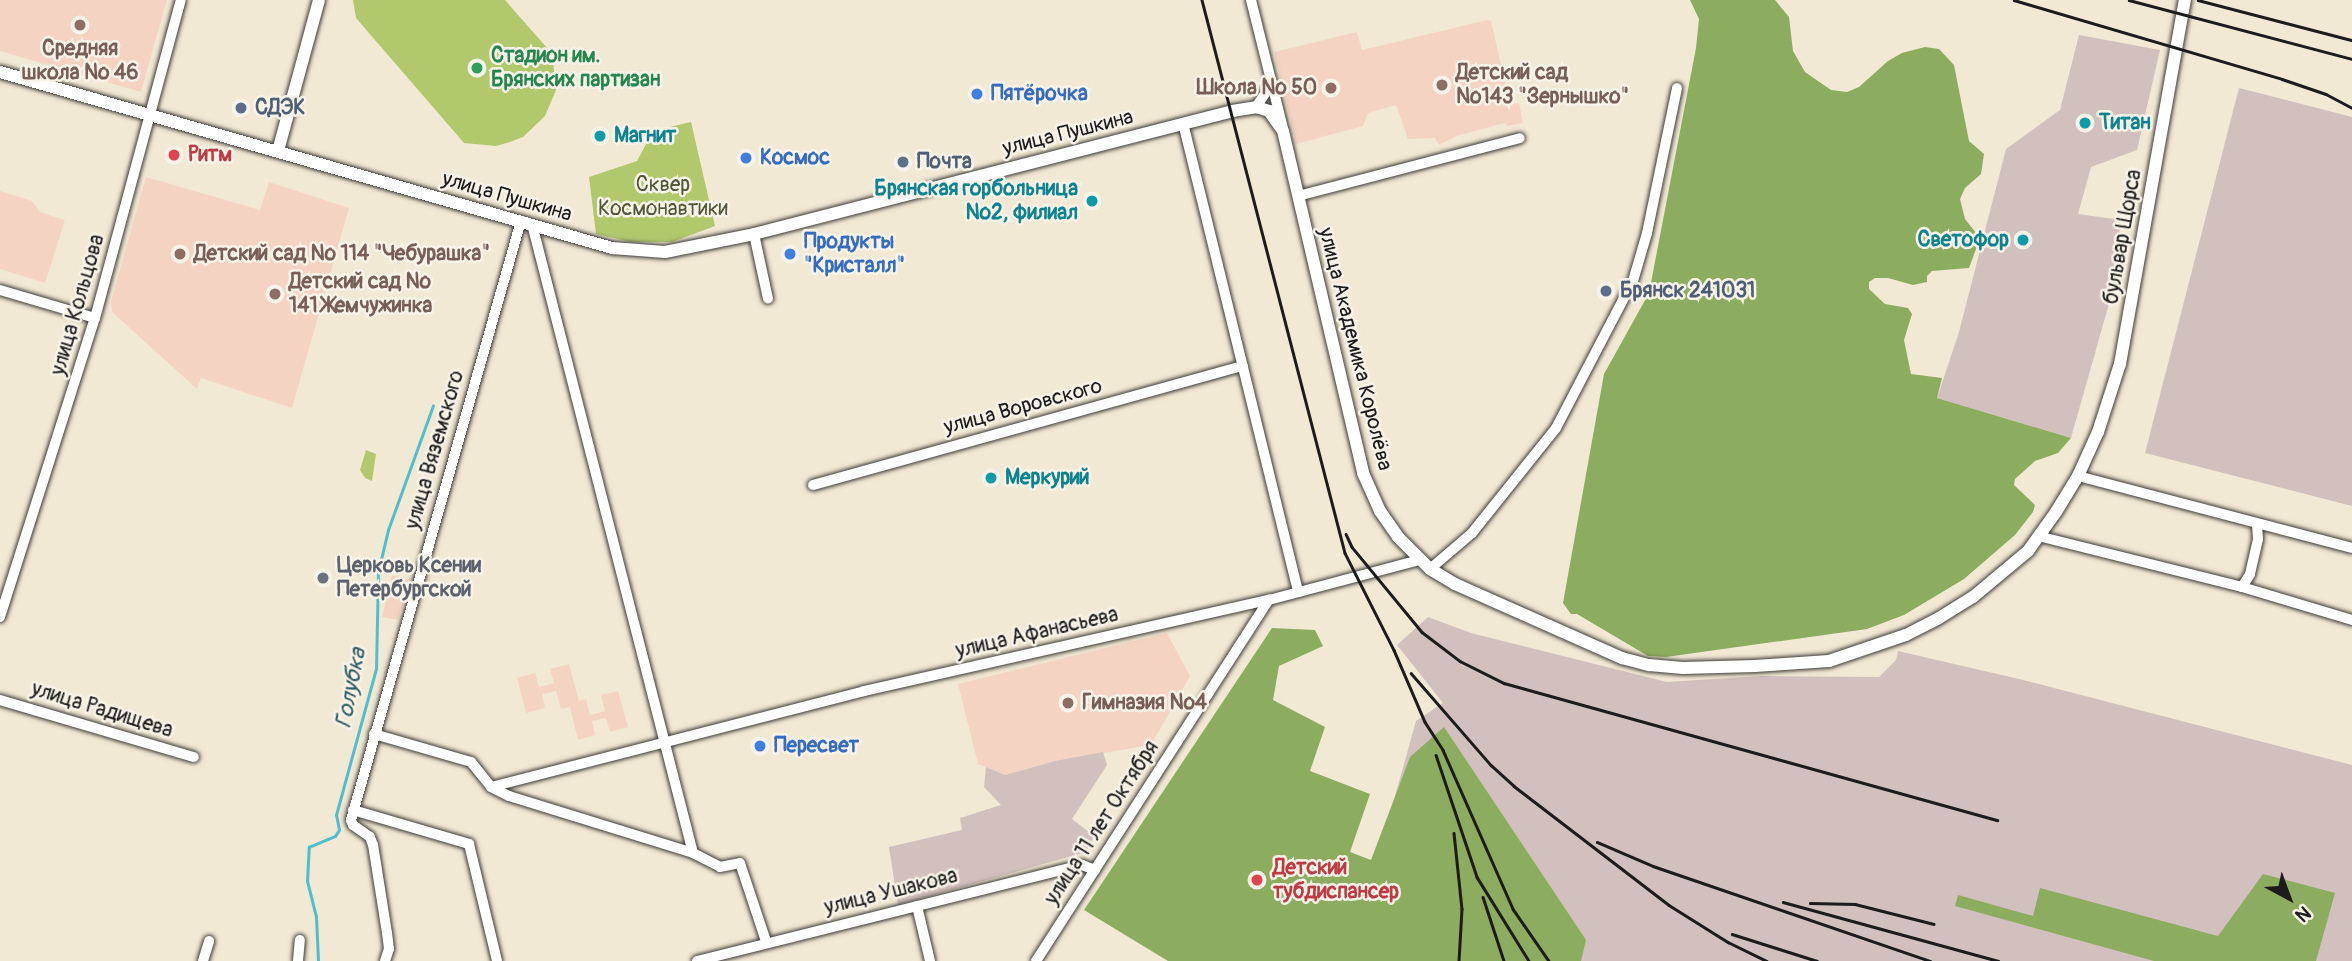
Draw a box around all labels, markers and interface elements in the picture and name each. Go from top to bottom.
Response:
marker: Средняя школа № 46 [72,17,88,33]
place label: Средняя школа № 46 [22,36,138,86]
place label: Стадион им. Брянских партизан [491,43,660,93]
marker: Стадион им. Брянских партизан [469,60,485,76]
place label: Детский сад №143 "Зернышко" [1456,60,1629,110]
place label: Школа № 50 [1197,75,1317,101]
marker: Детский сад №143 "Зернышко" [1434,77,1450,93]
marker: Школа № 50 [1323,80,1339,96]
place label: Пятёрочка [991,81,1088,107]
marker: Пятёрочка [969,86,985,102]
place label: СДЭК [255,95,305,121]
marker: СДЭК [233,100,249,116]
street label: улица Пушкина [1000,105,1136,161]
place label: Титан [2099,110,2151,136]
marker: Титан [2077,115,2093,131]
place label: Магнит [614,123,676,149]
marker: Магнит [592,128,608,144]
place label: Ритм [188,142,232,168]
place label: Космос [760,145,830,171]
marker: Ритм [166,147,182,163]
place label: Почта [917,149,972,175]
marker: Космос [738,150,754,166]
marker: Почта [895,154,911,170]
street label: улица Пушкина [439,166,575,228]
street label: бульвар Щорса [2099,168,2147,306]
park label: Сквер Космонавтики [598,172,728,222]
place label: Брянская горбольница №2, филиал [874,176,1078,226]
marker: Брянская горбольница №2, филиал [1084,193,1100,209]
street label: улица Академика Королёва [1313,225,1397,473]
place label: Светофор [1918,227,2009,253]
place label: Продукты "Кристалл" [804,229,905,279]
street label: улица Кольцова [46,232,110,378]
marker: Светофор [2015,232,2031,248]
place label: Детский сад № 114 "Чебурашка" [194,241,490,267]
marker: Детский сад № 114 "Чебурашка" [172,246,188,262]
marker: Продукты "Кристалл" [782,246,798,262]
place label: Детский сад № 141 Жемчужинка [289,269,432,319]
place label: Брянск 241031 [1620,278,1755,304]
marker: Брянск 241031 [1598,283,1614,299]
marker: Детский сад № 141 Жемчужинка [267,286,283,302]
street label: улица Вяземского [400,368,470,532]
street label: улица Воровского [941,374,1105,440]
place label: Меркурий [1005,465,1090,491]
marker: Меркурий [983,470,999,486]
place label: Церковь Ксении Петербургской [337,553,481,603]
marker: Церковь Ксении Петербургской [315,570,331,586]
street label: улица Афанасьева [953,602,1121,664]
water label: Голубка [330,646,372,730]
street label: улица Радищева [28,677,176,743]
place label: Гимназия №4 [1082,690,1207,716]
marker: Гимназия №4 [1060,695,1076,711]
place label: Пересвет [774,733,859,759]
street label: улица 11 лет Октября [1040,736,1164,910]
marker: Пересвет [752,738,768,754]
place label: Детский тубдиспансер [1273,855,1399,905]
street label: улица Ушакова [822,863,960,921]
north arrow [2254,863,2324,933]
marker: Детский тубдиспансер [1247,870,1267,890]
text: N [2290,901,2316,927]

